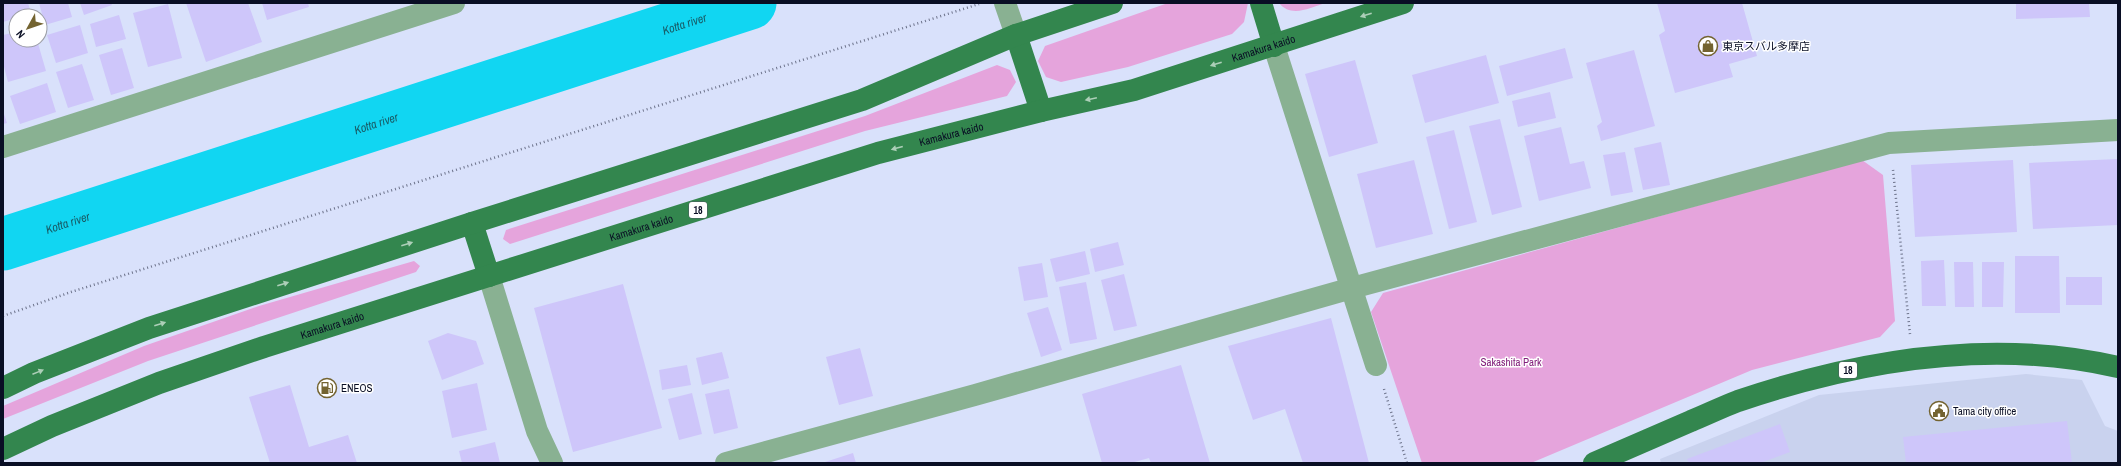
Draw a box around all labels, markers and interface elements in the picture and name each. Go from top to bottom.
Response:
north arrow [8,8,48,48]
water label: Kotta river [660,9,709,39]
one-way arrow [1360,12,1372,18]
text: N [13,27,28,41]
street label: Kamakura kaido [1230,31,1297,65]
shop icon: 東京スバル多摩店 [1697,35,1719,57]
place label: 東京スバル多摩店 [1722,39,1810,53]
one-way arrow [1210,61,1222,67]
one-way arrow [1085,97,1097,103]
water label: Kotta river [352,109,401,138]
street label: Kamakura kaido [918,119,985,149]
one-way arrow [891,145,903,151]
road number: 18 [689,202,707,218]
water label: Kotta river [44,208,93,238]
street label: Kamakura kaido [608,211,675,244]
one-way arrow [401,241,413,247]
one-way arrow [277,280,289,286]
street label: Kamakura kaido [299,309,366,342]
one-way arrow [154,321,166,327]
park label: Sakashita Park [1480,355,1542,369]
road number: 18 [1839,362,1857,378]
one-way arrow [33,368,45,374]
fuel station icon: ENEOS [316,377,338,399]
place label: ENEOS [341,381,373,395]
public building icon: Tama city office [1928,400,1950,422]
place label: Tama city office [1953,404,2016,418]

